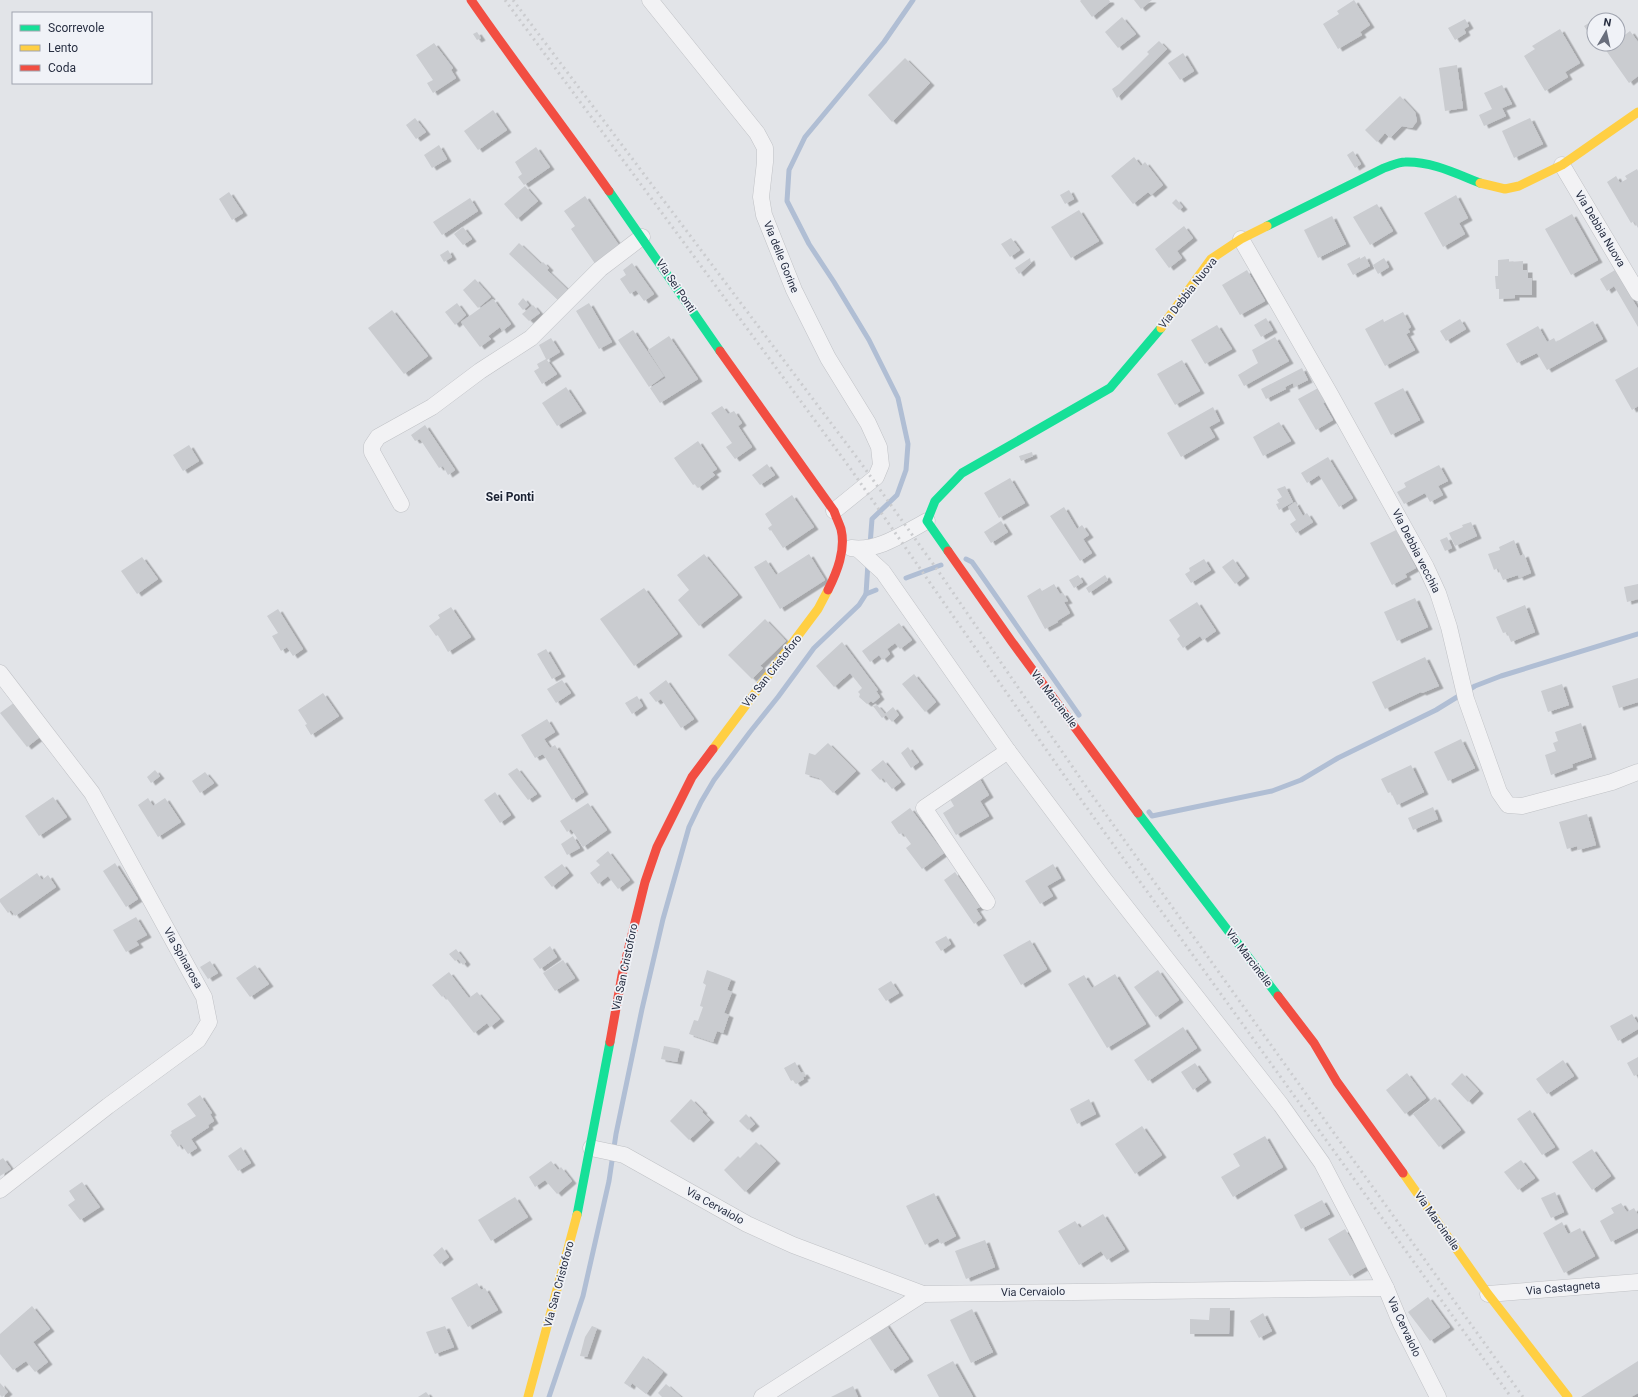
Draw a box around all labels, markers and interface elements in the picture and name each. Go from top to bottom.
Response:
legend [12,12,152,84]
north arrow [1586,12,1626,52]
text: N [1603,16,1613,30]
text: Scorrevole [48,21,104,35]
text: Lento [48,41,78,55]
text: Coda [48,61,76,75]
street label: Via Debbia Nuova [1572,189,1628,269]
street label: Via delle Gorine [761,219,801,295]
street label: Via Debbia Nuova [1156,255,1220,331]
street label: Via Sei Ponti [653,257,699,315]
district label: Sei Ponti [486,490,534,504]
street label: Via Debbia vecchia [1389,507,1443,595]
street label: Via San Cristoforo [740,632,804,710]
street label: Via Marcinelle [1028,667,1080,731]
street label: Via San Cristoforo [609,922,641,1012]
street label: Via Spinarosa [161,925,205,991]
street label: Via Marcinelle [1223,926,1275,990]
street label: Via Cervaiolo [684,1185,746,1227]
street label: Via Marcinelle [1412,1189,1462,1253]
street label: Via San Cristoforo [541,1239,577,1329]
street label: Via Castagneta [1525,1278,1601,1298]
street label: Via Cervaiolo [1001,1285,1065,1299]
street label: Via Cervaiolo [1385,1295,1423,1359]

